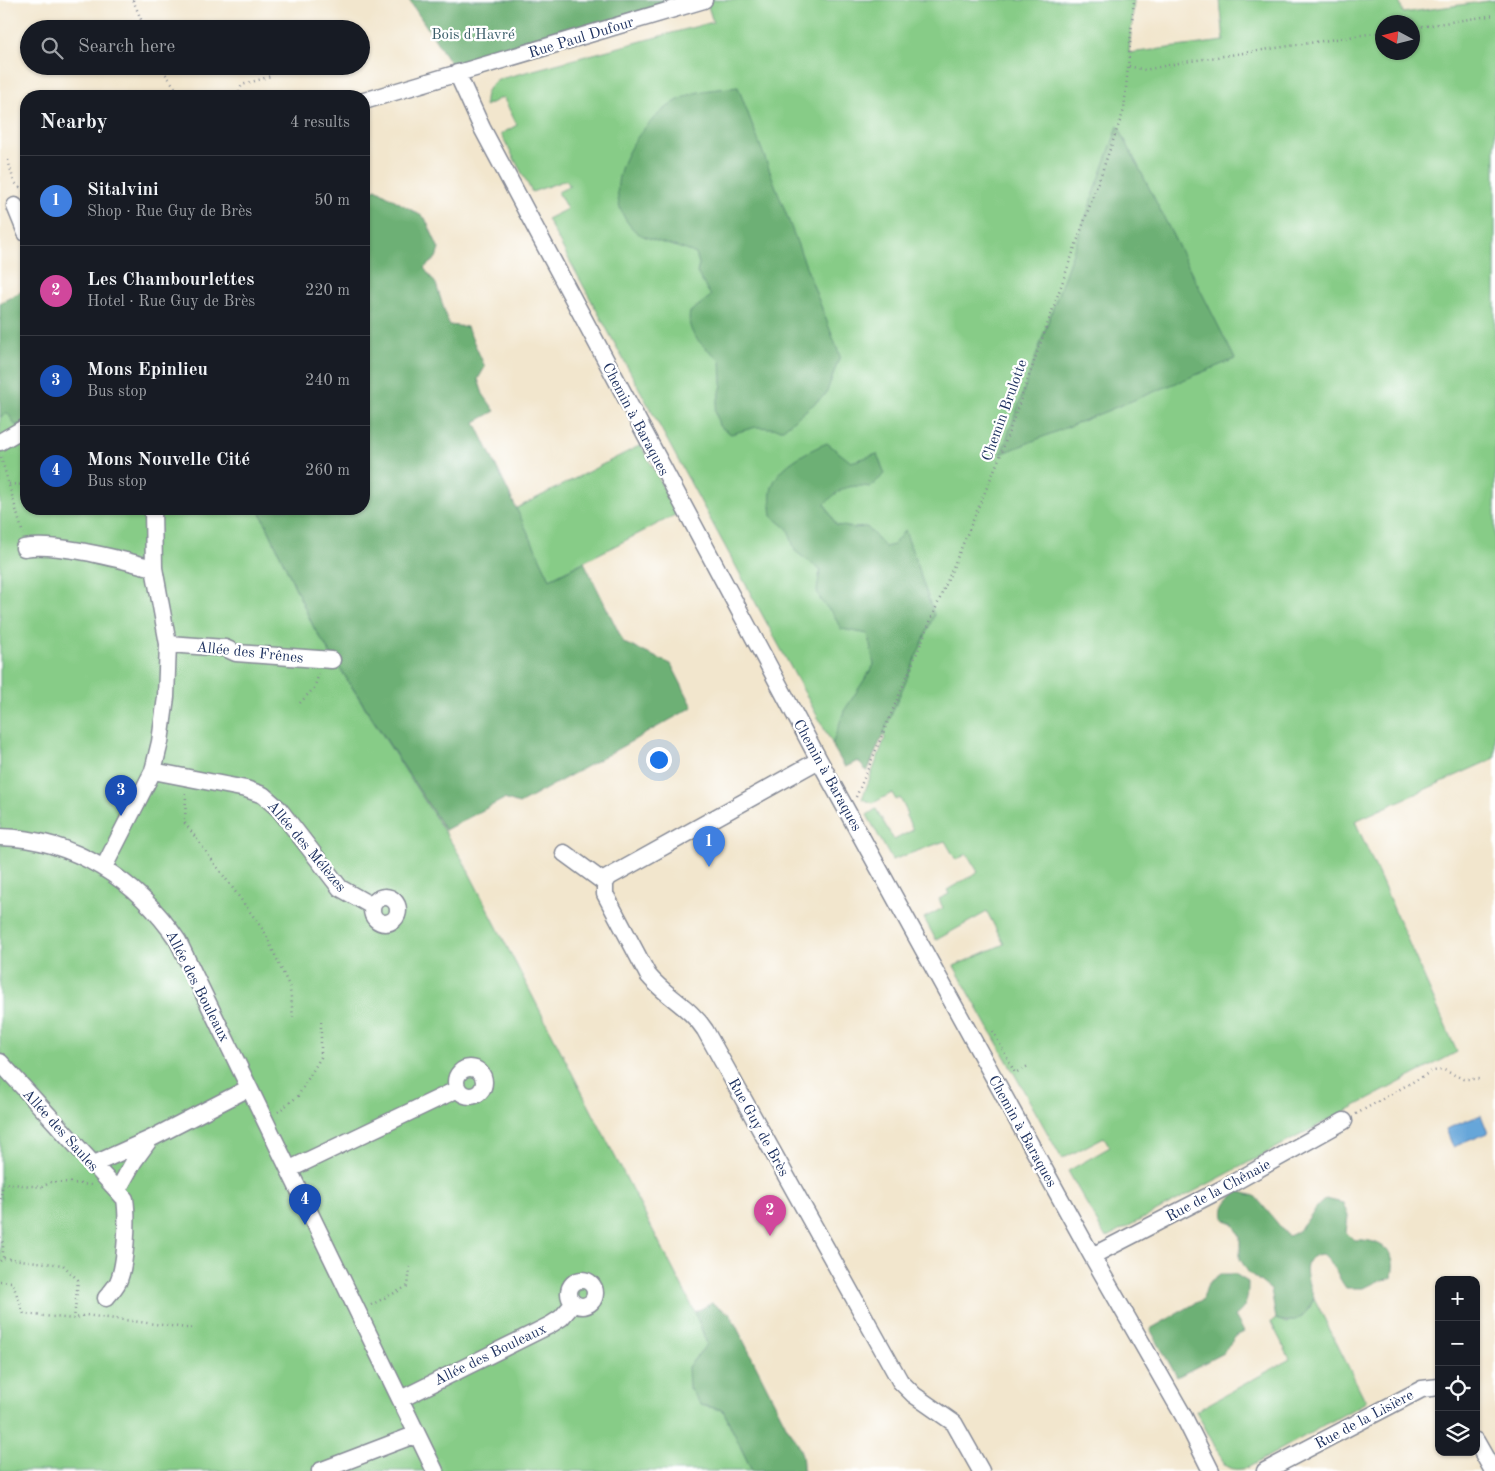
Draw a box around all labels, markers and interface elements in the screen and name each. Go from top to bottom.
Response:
street label: Rue Paul Dufour [527,15,636,62]
north arrow [1375,15,1420,60]
search box [20,20,370,75]
park label: Bois d'Havré [431,28,515,43]
icon: search [38,34,66,62]
text: Search here [78,38,175,57]
text: Nearby [40,112,108,133]
text: 4 results [290,115,350,131]
text: Sitalvini [87,181,159,200]
text: 1 [51,193,61,209]
text: 50 m [314,193,350,209]
text: Shop · Rue Guy de Brès [87,204,252,220]
text: Les Chambourlettes [87,271,254,290]
text: 2 [51,283,61,299]
text: 220 m [305,283,350,299]
text: Hotel · Rue Guy de Brès [87,294,255,310]
street label: Chemin Brulotte [980,358,1031,463]
text: Mons Epinlieu [87,361,208,380]
street label: Chemin à Baraques [599,361,671,479]
text: 3 [51,373,61,389]
text: 240 m [305,373,350,389]
text: Bus stop [87,384,147,400]
text: Mons Nouvelle Cité [87,451,250,470]
text: 4 [51,463,61,479]
text: 260 m [305,463,350,479]
text: Bus stop [87,474,147,490]
street label: Allée des Frênes [196,640,304,667]
street label: Chemin à Baraques [790,717,864,834]
your location [646,747,672,773]
pin: 3 [105,775,137,816]
street label: Allée des Mélèzes [264,799,348,895]
pin: 1 [693,826,725,867]
street label: Allée des Bouleaux [162,928,231,1045]
street label: Chemin à Baraques [985,1073,1059,1190]
street label: Rue Guy de Brès [725,1076,791,1179]
street label: Allée des Saules [19,1087,101,1175]
street label: Rue de la Chênaie [1164,1157,1274,1225]
pin: 4 [289,1184,321,1225]
pin: 2 [754,1195,786,1236]
map controls [1435,1276,1480,1456]
button: + [1435,1276,1480,1321]
button: − [1435,1321,1480,1366]
street label: Allée des Bouleaux [432,1322,549,1389]
button: locate [1435,1366,1480,1411]
street label: Rue de la Lisière [1313,1388,1416,1453]
button: layers [1435,1411,1480,1456]

